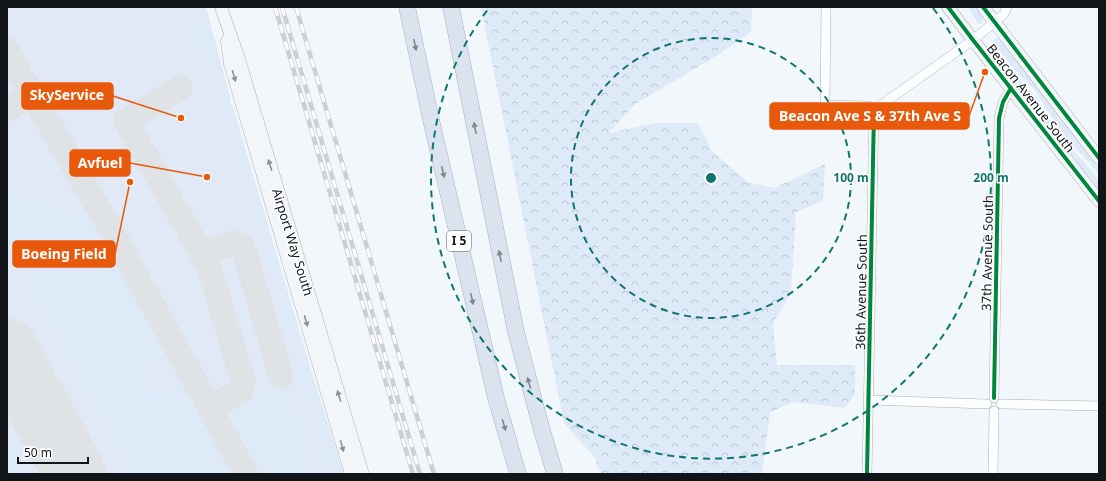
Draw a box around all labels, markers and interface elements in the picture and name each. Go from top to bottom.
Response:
one-way arrow [412,39,418,51]
street label: Beacon Avenue South [983,40,1079,156]
one-way arrow [231,70,237,82]
callout: SkyService [22,83,113,109]
text: SkyService [30,85,104,104]
callout: Beacon Ave S & 37th Ave S [770,103,969,129]
text: Beacon Ave S & 37th Ave S [779,106,961,125]
one-way arrow [471,122,477,135]
callout: Avfuel [70,150,130,176]
text: Avfuel [78,153,122,172]
one-way arrow [267,158,273,170]
one-way arrow [440,166,446,178]
text: 100 m [833,169,869,186]
text: 200 m [973,169,1009,186]
centre of rings [704,171,718,185]
street label: Airport Way South [268,186,318,298]
street label: 37th Avenue South [977,195,997,311]
road number: I 5 [447,231,471,251]
street label: 36th Avenue South [851,234,871,350]
callout: Boeing Field [13,241,115,267]
text: Boeing Field [21,244,107,263]
one-way arrow [497,250,503,262]
one-way arrow [470,293,476,305]
one-way arrow [303,316,309,328]
one-way arrow [526,376,532,388]
one-way arrow [336,390,342,402]
one-way arrow [501,419,507,431]
scale bar [18,439,88,465]
one-way arrow [339,440,345,452]
text: 50 m [24,444,52,461]

